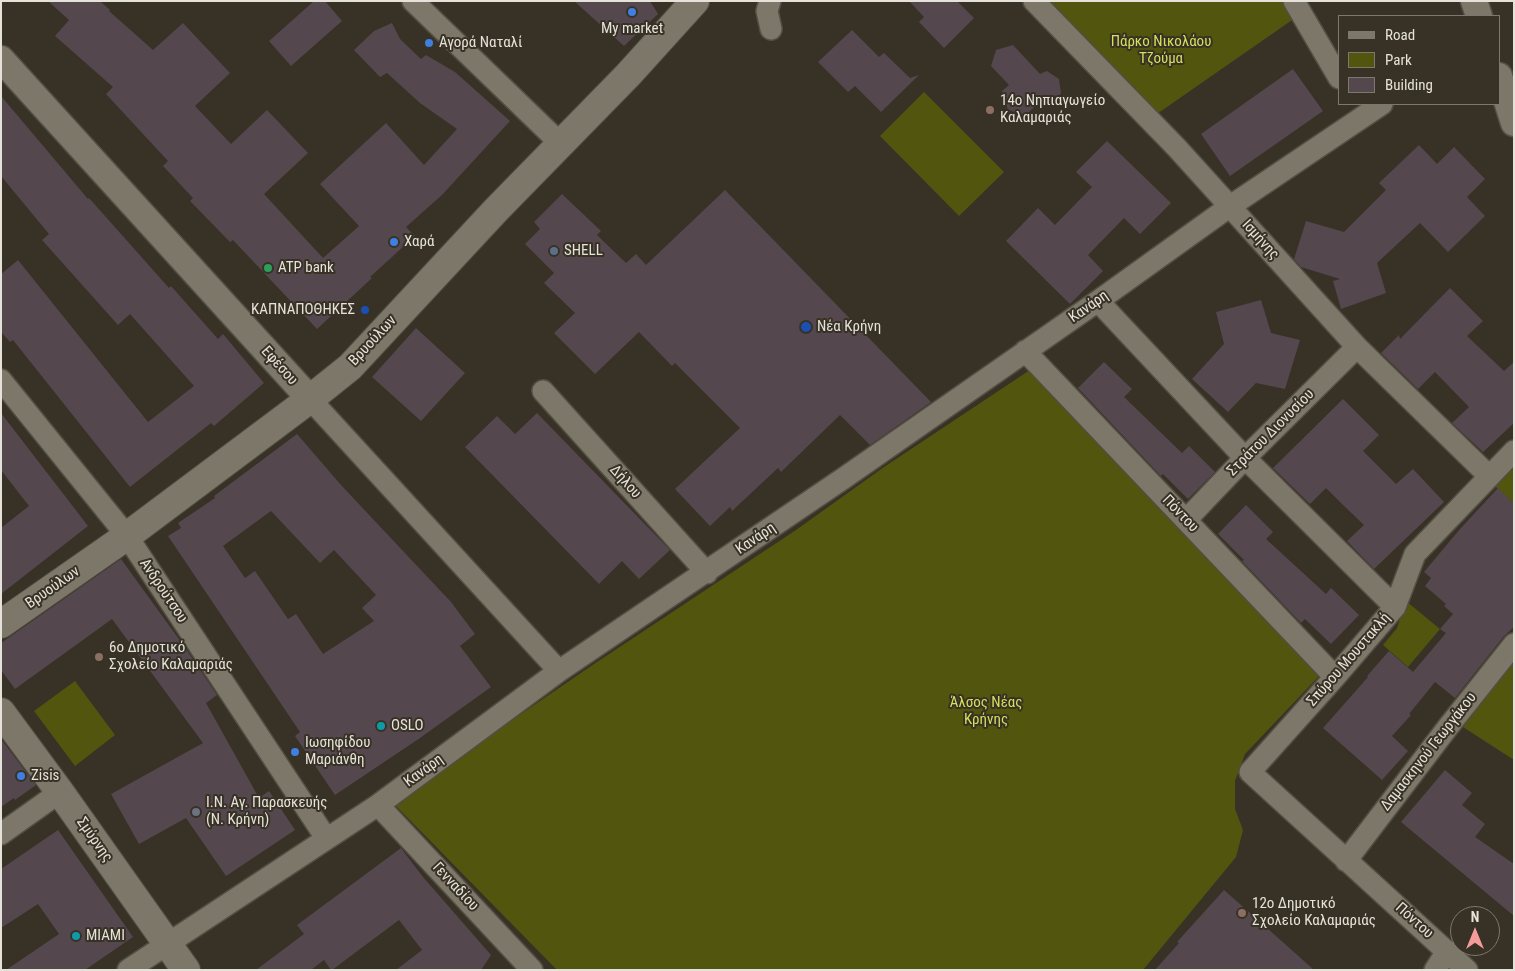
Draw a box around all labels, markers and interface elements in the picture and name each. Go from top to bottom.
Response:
marker: My market [626,6,638,18]
legend [1338,15,1500,105]
place label: My market [601,20,663,38]
text: Road [1385,26,1415,44]
park label: Πάρκο Νικολάου Τζούμα [1111,33,1211,68]
place label: Αγορά Ναταλί [439,34,522,52]
marker: Αγορά Ναταλί [423,37,435,49]
text: Park [1385,51,1412,69]
text: Building [1385,76,1433,94]
place label: 14ο Νηπιαγωγείο Καλαμαριάς [1000,92,1105,127]
marker: 14ο Νηπιαγωγείο Καλαμαριάς [984,104,996,116]
street label: Ισμήνης [1238,216,1282,264]
place label: Χαρά [404,233,434,251]
marker: Χαρά [388,236,400,248]
place label: SHELL [564,242,603,260]
marker: SHELL [548,245,560,257]
place label: ATP bank [278,259,334,277]
marker: ATP bank [262,262,274,274]
street label: Κανάρη [1066,287,1112,327]
place label: ΚΑΠΝΑΠΟΘΗΚΕΣ [251,301,355,319]
marker: ΚΑΠΝΑΠΟΘΗΚΕΣ [359,304,371,316]
street label: Βρυούλων [345,312,401,370]
place label: Νέα Κρήνη [817,318,881,336]
marker: Νέα Κρήνη [799,320,813,334]
street label: Εφέσου [257,343,301,389]
street label: Στράτου Διονυσίου [1224,386,1318,480]
street label: Δήλου [605,462,645,502]
street label: Πόντου [1158,492,1202,536]
street label: Κανάρη [733,519,779,559]
street label: Ανδρούτσου [135,556,191,626]
street label: Βρυούλων [22,563,84,613]
street label: Σπύρου Μουστακλή [1303,609,1395,711]
place label: 6ο Δημοτικό Σχολείο Καλαμαριάς [109,639,233,674]
marker: 6ο Δημοτικό Σχολείο Καλαμαριάς [93,651,105,663]
street label: Δαμασκηνού Γεωργάκου [1377,689,1481,815]
park label: Άλσος Νέας Κρήνης [950,694,1022,729]
place label: OSLO [391,717,423,735]
marker: OSLO [375,720,387,732]
place label: Ιωσηφίδου Μαριάνθη [305,734,370,769]
marker: Ιωσηφίδου Μαριάνθη [289,746,301,758]
street label: Κανάρη [401,751,447,791]
place label: Zisis [31,767,59,785]
marker: Zisis [15,770,27,782]
place label: Ι.Ν. Αγ. Παρασκευής (Ν. Κρήνη) [206,794,327,829]
marker: Ι.Ν. Αγ. Παρασκευής (Ν. Κρήνη) [190,806,202,818]
street label: Σμύρνης [72,814,116,866]
street label: Γενναδίου [428,859,482,915]
place label: 12ο Δημοτικό Σχολείο Καλαμαριάς [1252,895,1376,930]
street label: Πόντου [1391,899,1437,943]
north arrow [1450,906,1500,956]
marker: 12ο Δημοτικό Σχολείο Καλαμαριάς [1236,907,1248,919]
text: N [1471,909,1479,925]
place label: MIAMI [86,927,125,945]
marker: MIAMI [70,930,82,942]

